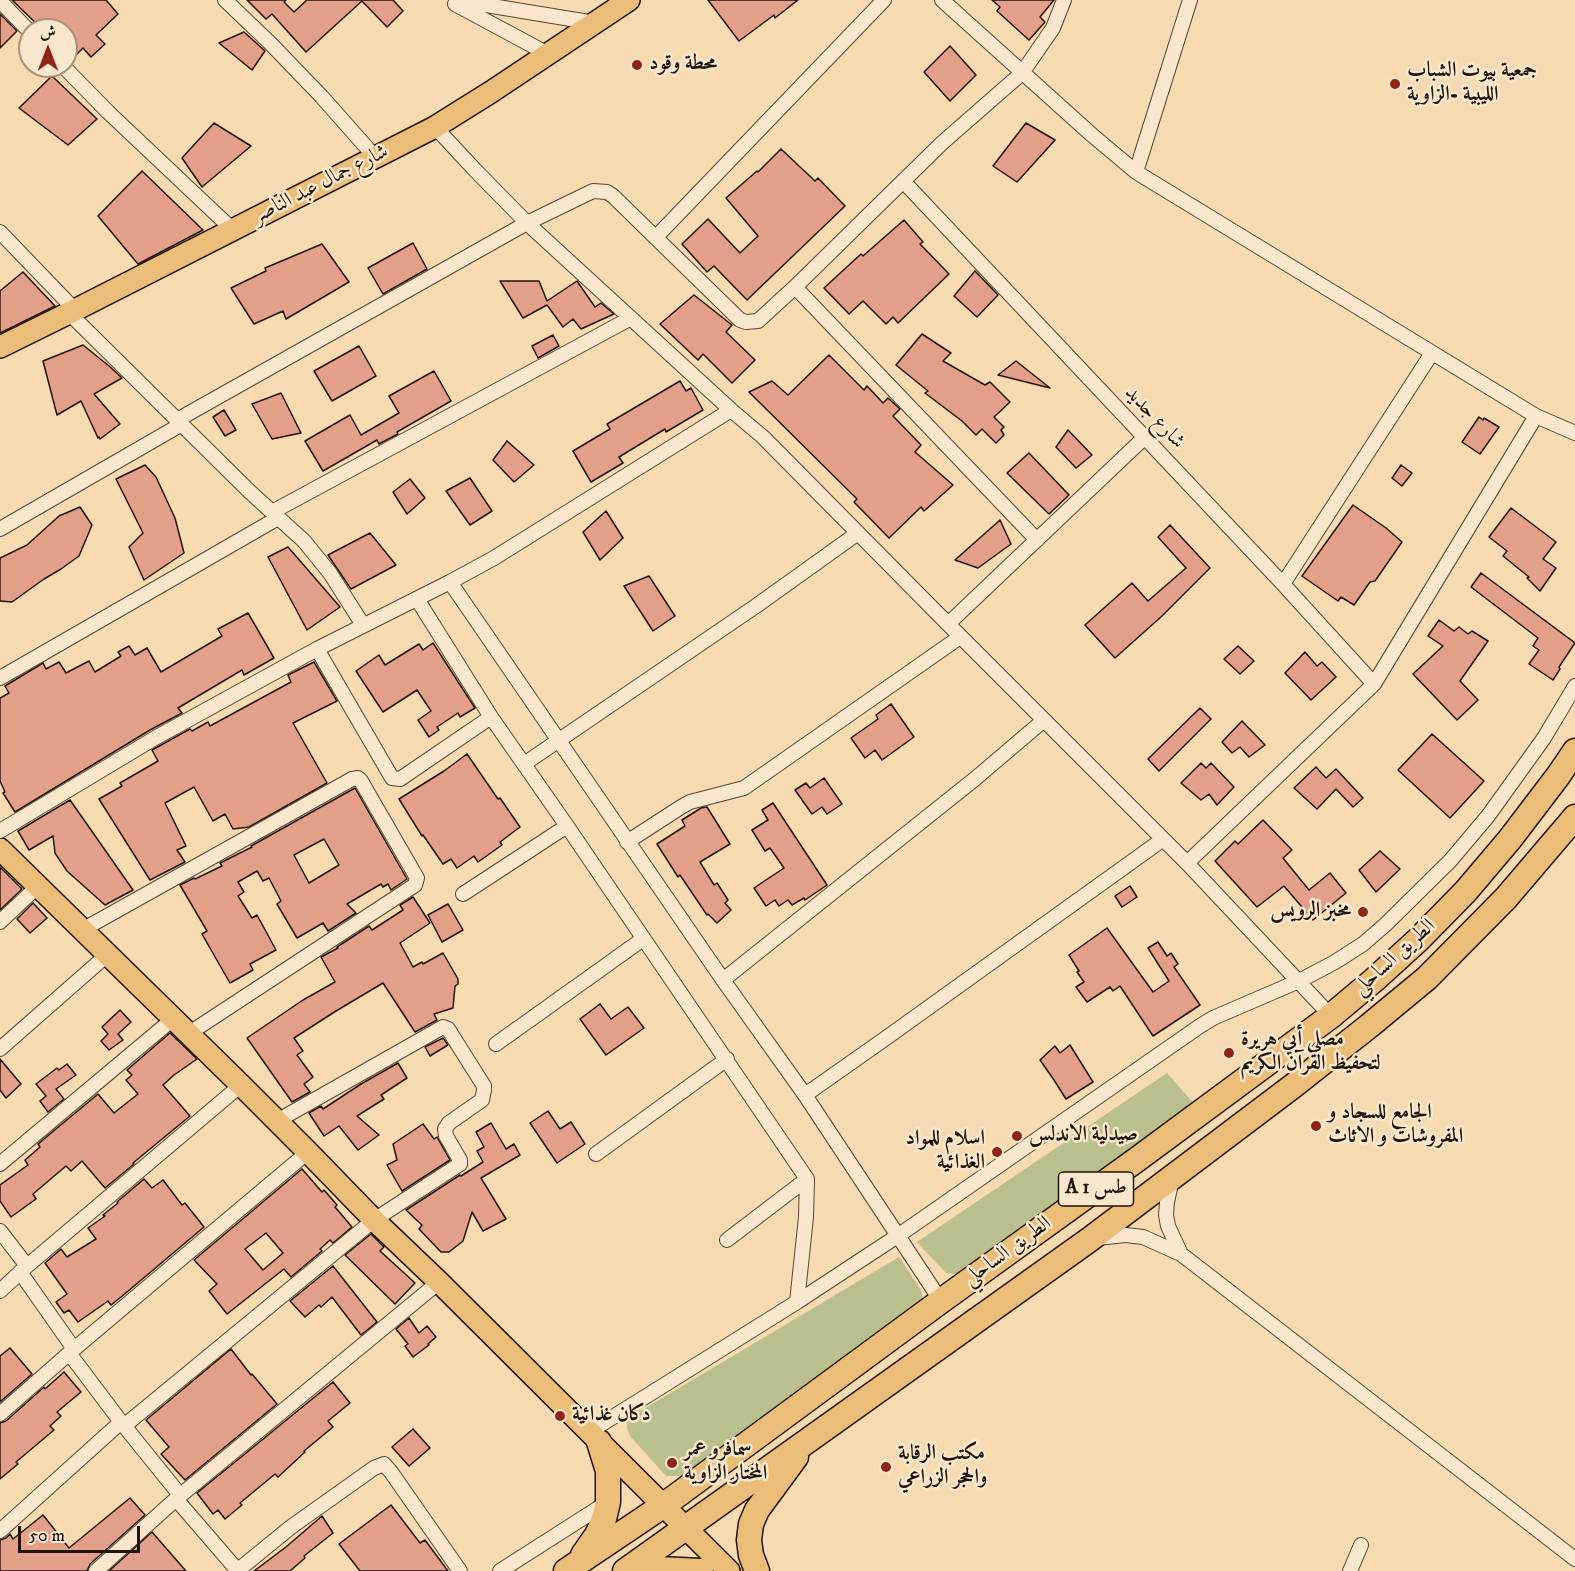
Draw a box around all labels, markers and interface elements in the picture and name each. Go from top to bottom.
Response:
north arrow [18,18,78,78]
text: ش [40,22,56,42]
place label: محطة وقود [649,52,717,78]
marker: محطة وقود [630,58,644,72]
place label: جمعية بيوت الشباب الليبية -الزاوية [1407,59,1537,109]
marker: جمعية بيوت الشباب الليبية -الزاوية [1388,77,1402,91]
street label: شارع جمال عبد الناصر [249,140,393,230]
street label: شارع جديد [1118,381,1190,455]
place label: مخبز الرويس [1270,899,1351,925]
marker: مخبز الرويس [1356,905,1370,919]
street label: الطريق الساحلي [1349,914,1441,1002]
place label: مصلى أبي هريرة لتحفيظ القرآن الكريم [1241,1028,1381,1078]
marker: مصلى أبي هريرة لتحفيظ القرآن الكريم [1222,1046,1236,1060]
place label: الجامع للسجاد و المفروشات و الاثاث [1328,1101,1463,1151]
marker: الجامع للسجاد و المفروشات و الاثاث [1309,1119,1323,1133]
place label: صيدلية الاندلس [1029,1123,1138,1149]
place label: اسلام للمواد الغذائية [905,1127,985,1177]
marker: صيدلية الاندلس [1010,1129,1024,1143]
marker: اسلام للمواد الغذائية [990,1145,1004,1159]
road number: A 1 طس [1058,1172,1134,1206]
street label: الطريق الساحلي [959,1212,1057,1292]
place label: دكان غذائية [572,1403,651,1429]
marker: دكان غذائية [553,1409,567,1423]
place label: سمافرو عمر المختار الزاوية [684,1438,767,1488]
place label: مكتب الرقابة والحجر الزراعي [898,1442,987,1492]
marker: سمافرو عمر المختار الزاوية [665,1456,679,1470]
marker: مكتب الرقابة والحجر الزراعي [879,1460,893,1474]
scale bar [21,1514,142,1552]
text: 50 m [29,1525,65,1547]

